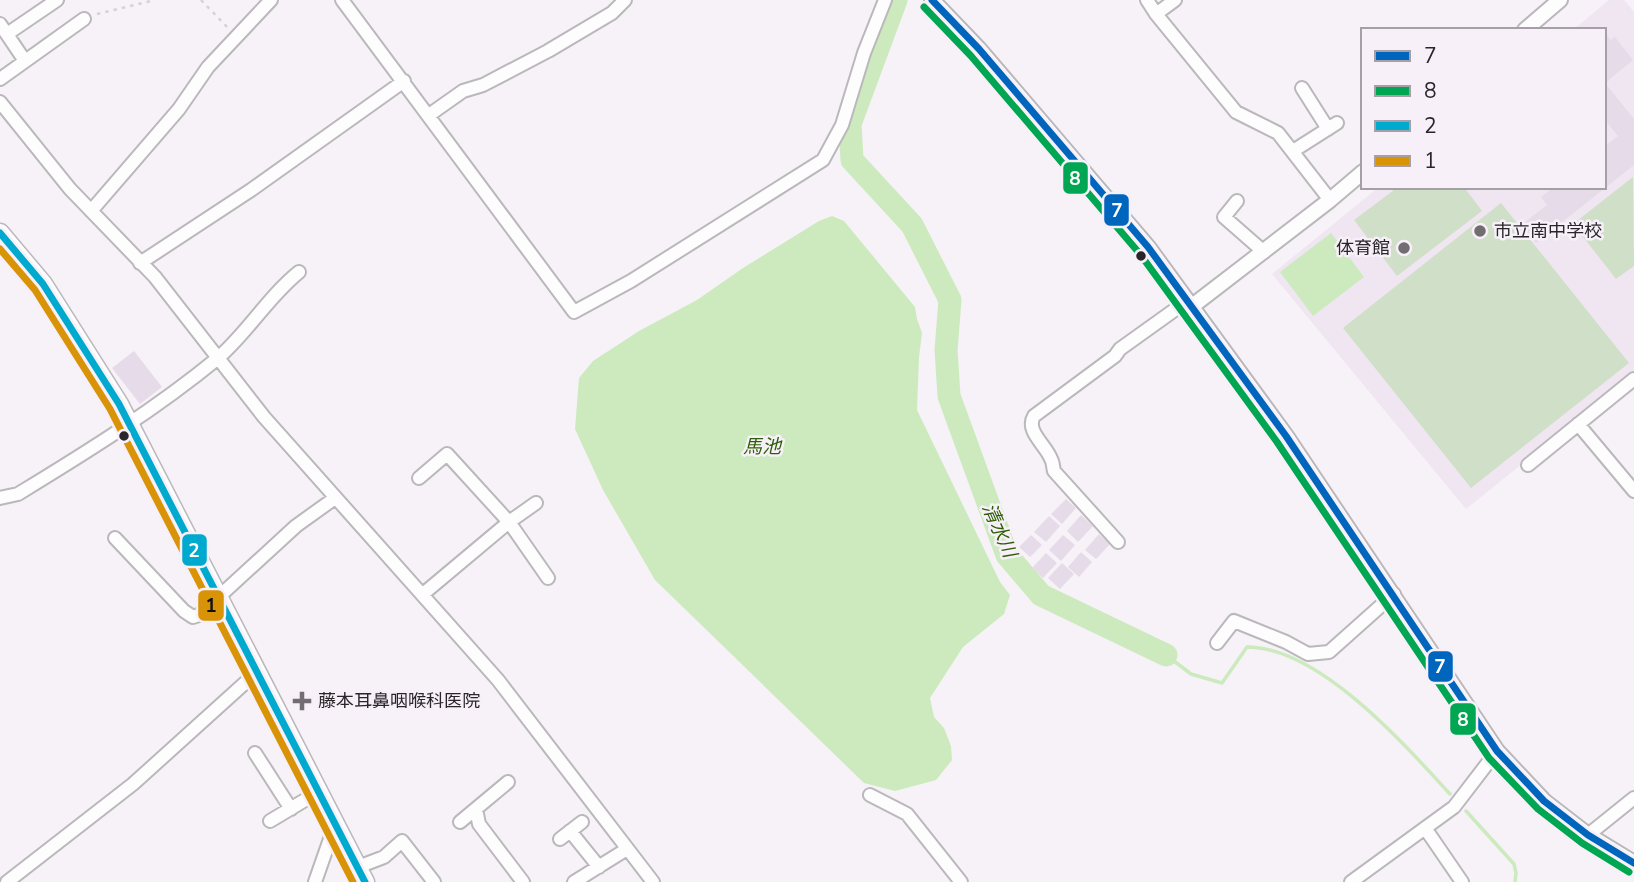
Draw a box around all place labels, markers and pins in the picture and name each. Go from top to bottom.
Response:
place label: 市立南中学校 [1494,219,1602,243]
marker: 市立南中学校 [1472,223,1488,239]
place label: 体育館 [1336,236,1390,260]
marker: 体育館 [1396,240,1412,256]
unlabelled marker [1134,249,1148,263]
unlabelled marker [117,429,131,443]
place label: 藤本耳鼻咽喉科医院 [318,689,480,713]
marker: 藤本耳鼻咽喉科医院 [292,691,312,711]

